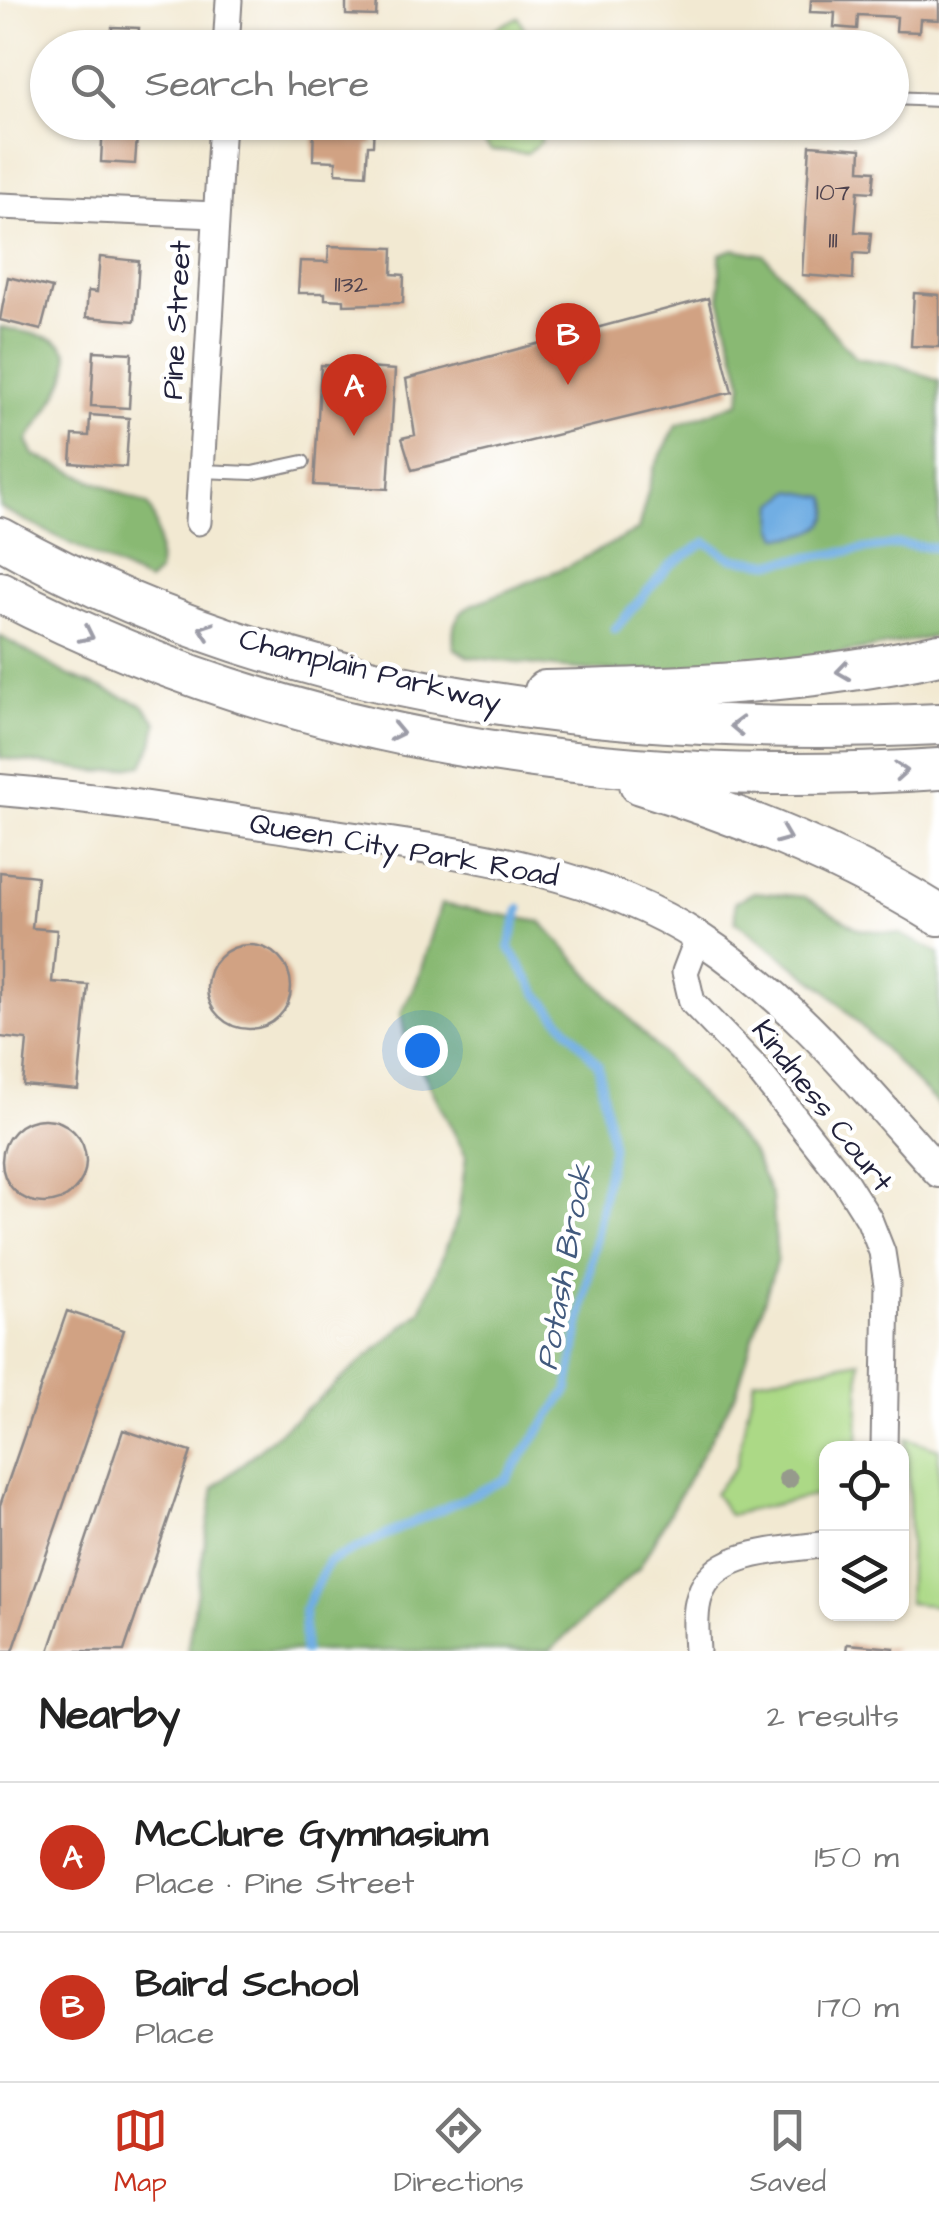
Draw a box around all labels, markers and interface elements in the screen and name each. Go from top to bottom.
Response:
search box [30,30,909,140]
icon: search [65,58,120,113]
text: Search here [145,59,369,111]
house number: 107 [816,175,850,210]
house number: 111 [828,223,838,258]
street label: Pine Street [152,239,202,401]
house number: 1132 [334,267,368,302]
pin: B [536,302,600,385]
pin: A [322,354,386,436]
street label: Champlain Parkway [235,618,505,725]
one-way arrow [199,621,216,641]
one-way arrow [77,623,95,643]
one-way arrow [835,660,851,681]
one-way arrow [728,715,744,736]
one-way arrow [388,721,405,742]
one-way arrow [893,761,909,782]
street label: Queen City Park Road [246,802,562,899]
one-way arrow [774,824,792,844]
street label: Kindness Court [741,1011,903,1201]
your location [397,1025,448,1076]
water label: Potash Brook [525,1159,605,1374]
map controls [819,1441,909,1621]
button: locate [819,1441,909,1531]
button: layers [819,1531,909,1621]
text: Nearby [40,1687,180,1745]
text: 2 results [767,1694,899,1739]
text: McClure Gymnasium [135,1809,488,1861]
text: A [62,1835,83,1880]
text: 150 m [814,1835,899,1880]
text: Place · Pine Street [135,1861,415,1906]
text: Baird School [135,1959,359,2011]
text: B [61,1985,84,2030]
text: 170 m [817,1985,899,2030]
text: Place [135,2011,214,2056]
tab: Map [113,2103,168,2202]
tab: Directions [394,2103,524,2202]
tab: Saved [750,2103,826,2202]

